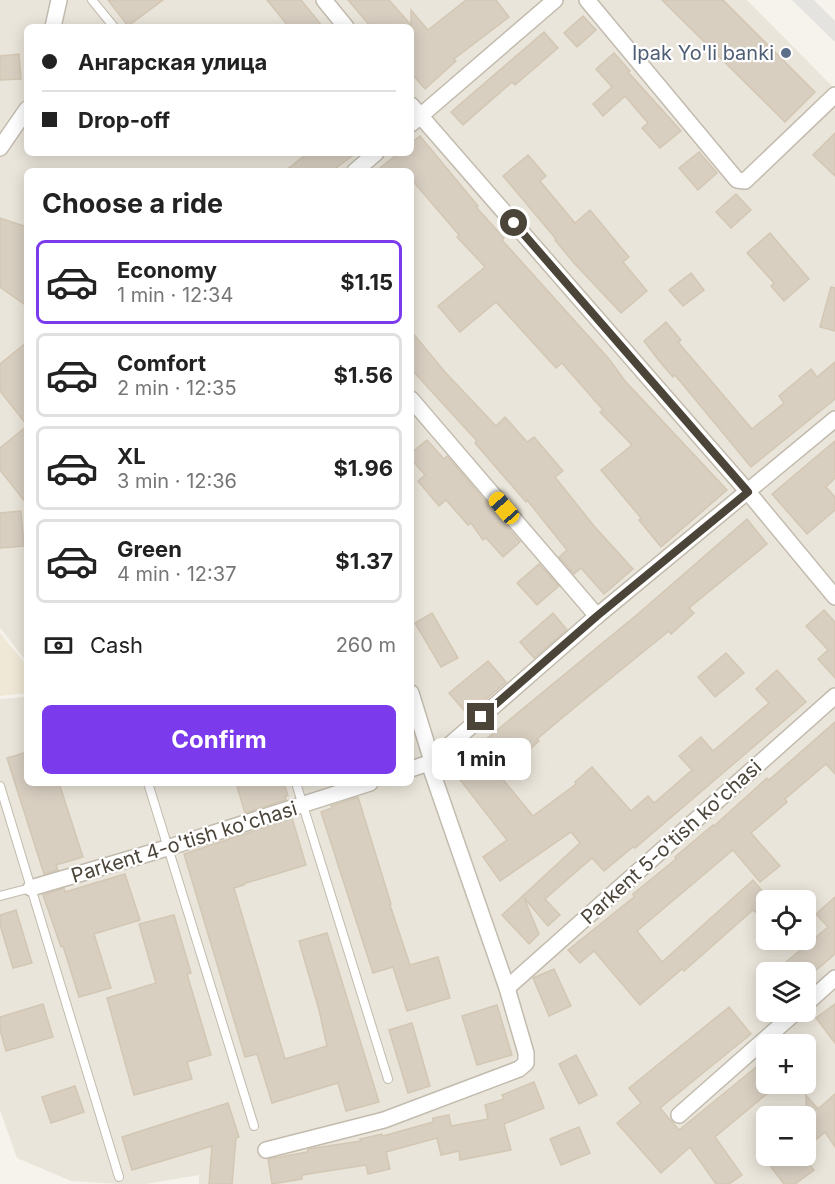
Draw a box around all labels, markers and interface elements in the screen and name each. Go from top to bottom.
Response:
place label: Ipak Yo'li banki [632,41,774,65]
marker: Ipak Yo'li banki [779,46,793,60]
text: Ангарская улица [78,49,267,75]
text: Drop-off [78,107,170,133]
text: Choose a ride [42,187,223,220]
route start [500,209,527,236]
icon: car [45,255,99,309]
text: Economy [117,257,217,283]
text: $1.15 [340,269,393,295]
text: 1 min · 12:34 [117,283,233,307]
icon: car [45,348,99,402]
text: Comfort [117,350,206,376]
text: $1.56 [334,362,393,388]
text: 2 min · 12:35 [117,376,237,400]
icon: car [45,441,99,495]
text: XL [117,443,146,469]
text: $1.96 [333,455,393,481]
text: 3 min · 12:36 [117,469,237,493]
car [485,489,523,527]
icon: car [45,534,99,588]
text: Green [117,536,182,562]
text: $1.37 [335,548,393,574]
text: 4 min · 12:37 [117,562,237,586]
icon: cash [42,629,75,662]
text: Cash [90,632,143,658]
text: 260 m [336,633,396,657]
route end [467,703,494,730]
button: Confirm [42,705,396,774]
callout: 1 min [432,738,530,780]
text: 1 min [457,747,506,771]
street label: Parkent 5-o'tish ko'chasi [576,755,766,929]
street label: Parkent 4-o'tish ko'chasi [68,796,300,888]
map controls [756,890,816,1166]
button: locate [756,890,816,950]
button: layers [756,962,816,1022]
button: + [756,1034,816,1094]
button: − [756,1106,816,1166]

